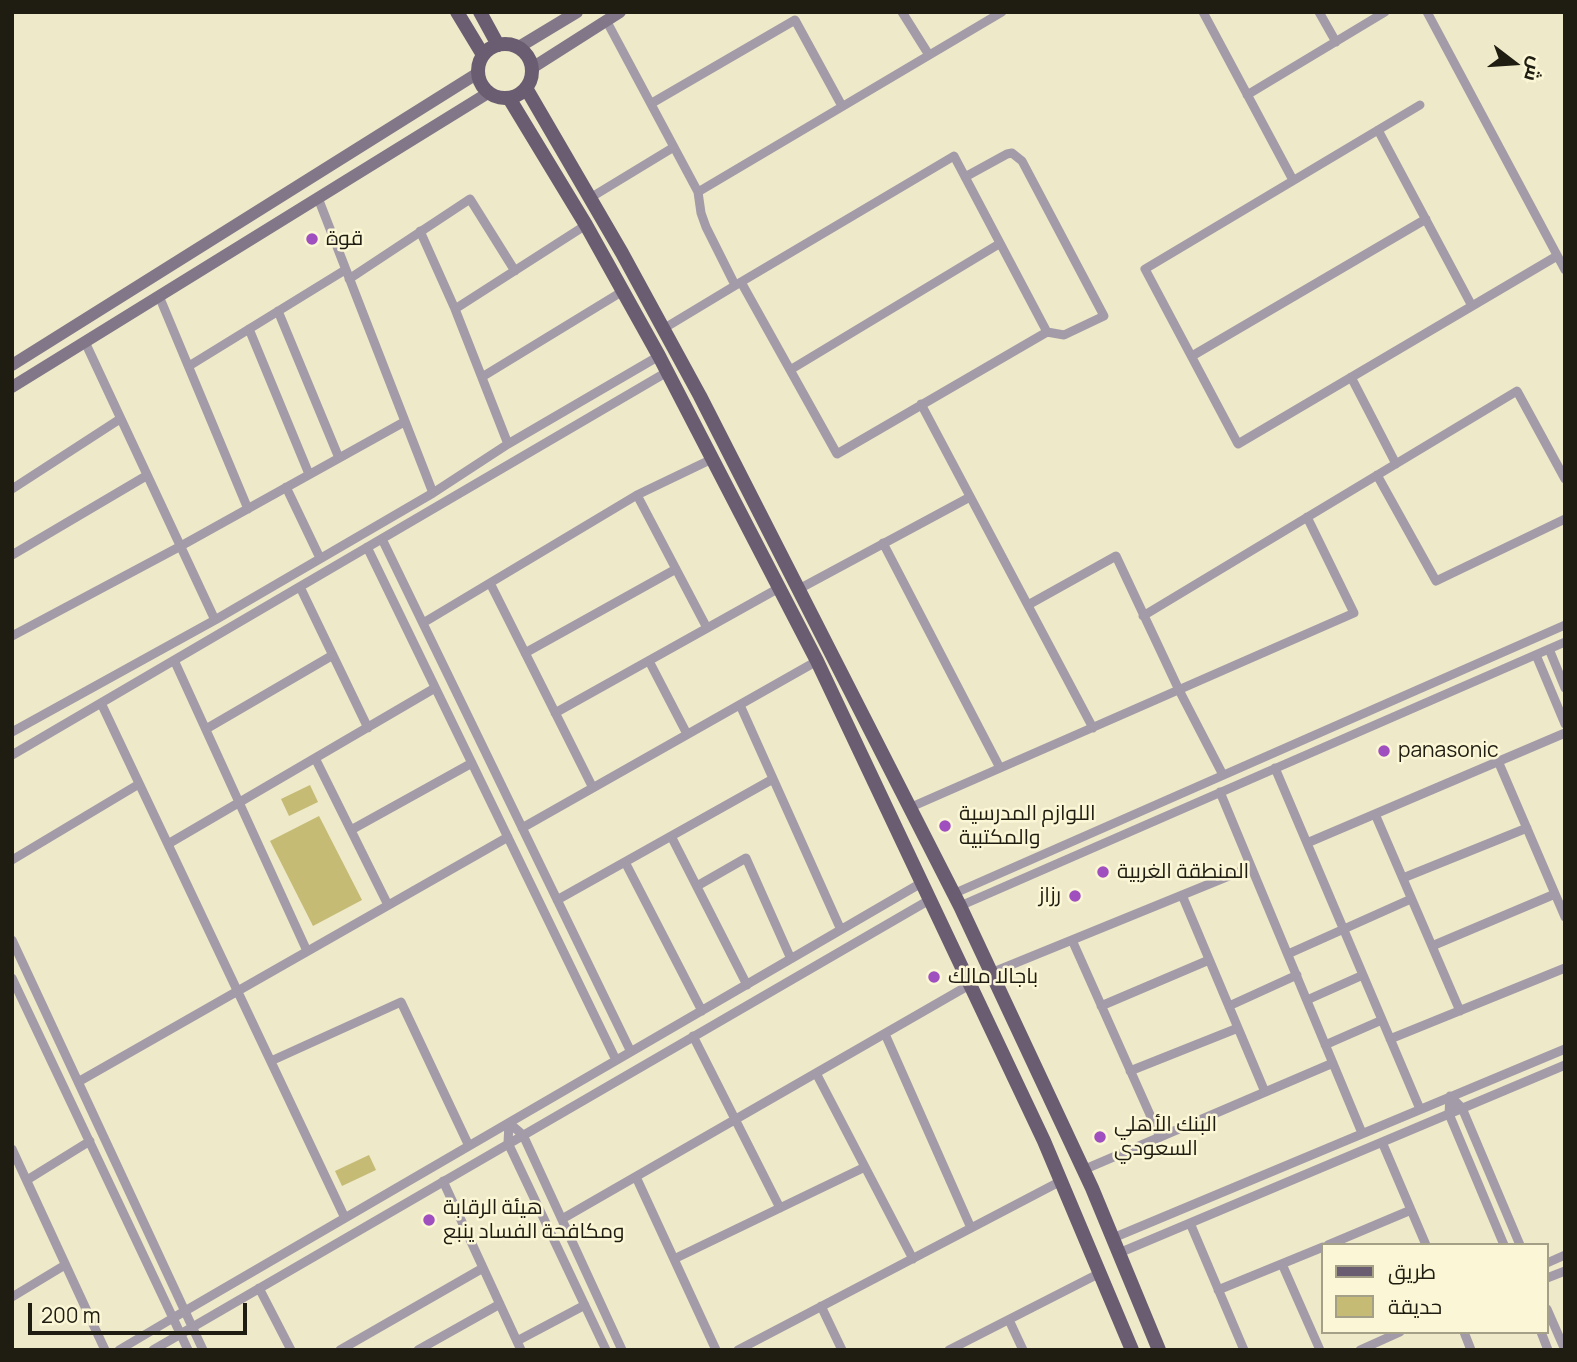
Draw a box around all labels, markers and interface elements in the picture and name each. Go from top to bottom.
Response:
north arrow [1479,28,1549,98]
text: ش [1518,54,1550,85]
place label: قوة [326,226,363,252]
marker: قوة [304,231,320,247]
place label: panasonic [1398,738,1499,764]
marker: panasonic [1376,743,1392,759]
place label: اللوازم المدرسية والمكتبية [959,801,1096,851]
marker: اللوازم المدرسية والمكتبية [937,818,953,834]
place label: المنطقة الغربية [1117,859,1249,885]
marker: المنطقة الغربية [1095,864,1111,880]
place label: رزاز [1039,883,1061,909]
marker: رزاز [1067,888,1083,904]
place label: باجالا مالك [948,964,1038,990]
marker: باجالا مالك [926,969,942,985]
place label: البنك الأهلي السعودي [1114,1112,1217,1162]
marker: البنك الأهلي السعودي [1092,1129,1108,1145]
place label: هيئة الرقابة ومكافحة الفساد ينبع [443,1195,624,1245]
marker: هيئة الرقابة ومكافحة الفساد ينبع [421,1212,437,1228]
legend [1322,1243,1549,1334]
text: طريق [1388,1257,1436,1285]
scale bar [32,1288,250,1332]
text: حديقة [1388,1292,1442,1320]
text: 200 m [41,1301,101,1329]

